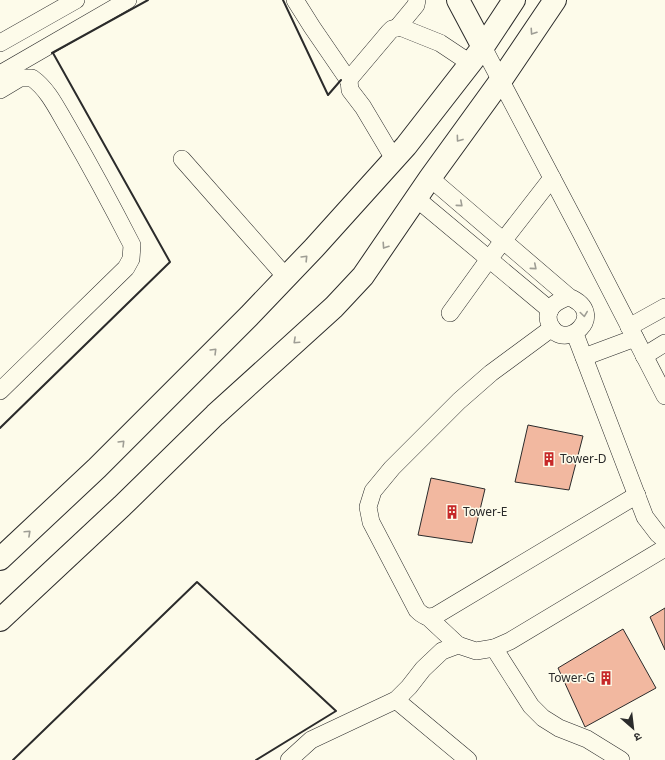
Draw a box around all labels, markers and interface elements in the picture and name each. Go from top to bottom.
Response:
one-way arrow [531,28,538,35]
one-way arrow [456,135,464,142]
one-way arrow [455,199,463,206]
one-way arrow [382,242,390,249]
one-way arrow [300,255,308,263]
one-way arrow [529,262,536,269]
one-way arrow [579,311,588,317]
one-way arrow [294,336,301,343]
one-way arrow [209,348,217,356]
one-way arrow [117,440,125,448]
place label: Tower-D [560,450,607,467]
building icon: Tower-D [541,451,557,467]
place label: Tower-E [463,503,508,520]
building icon: Tower-E [444,504,460,520]
one-way arrow [24,530,31,537]
place label: Tower-G [548,669,595,686]
building icon: Tower-G [598,670,614,686]
north arrow [613,708,653,748]
text: उ [631,729,644,746]

